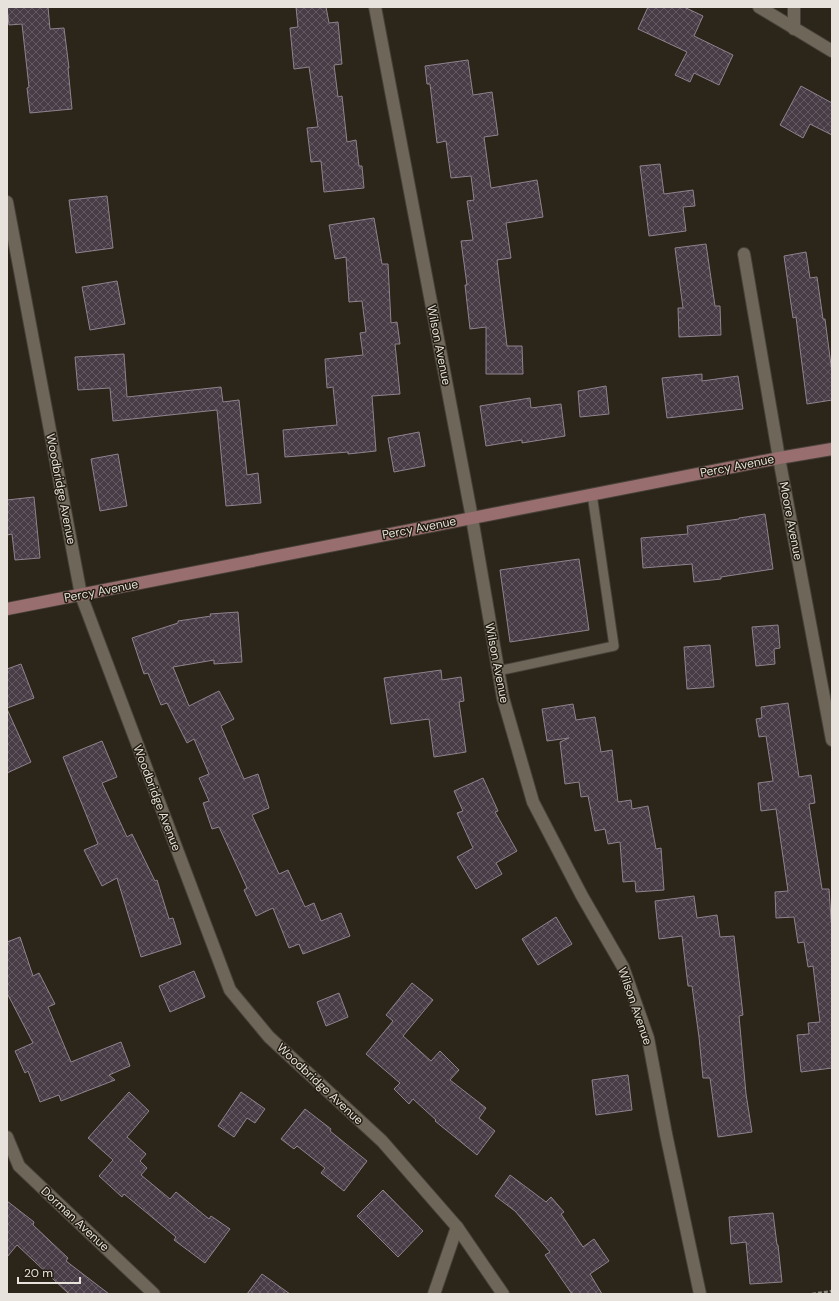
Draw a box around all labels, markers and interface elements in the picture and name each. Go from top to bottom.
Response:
street label: Wilson Avenue [423,304,455,387]
street label: Woodbridge Avenue [42,432,80,546]
street label: Percy Avenue [699,451,776,481]
street label: Moore Avenue [776,481,806,562]
street label: Percy Avenue [381,513,458,543]
street label: Percy Avenue [63,576,140,606]
street label: Wilson Avenue [481,622,513,705]
street label: Woodbridge Avenue [129,743,185,853]
street label: Wilson Avenue [614,965,656,1047]
street label: Woodbridge Avenue [273,1040,367,1128]
street label: Dorman Avenue [37,1183,113,1255]
scale bar [18,1259,80,1285]
text: 20 m [24,1265,53,1281]

